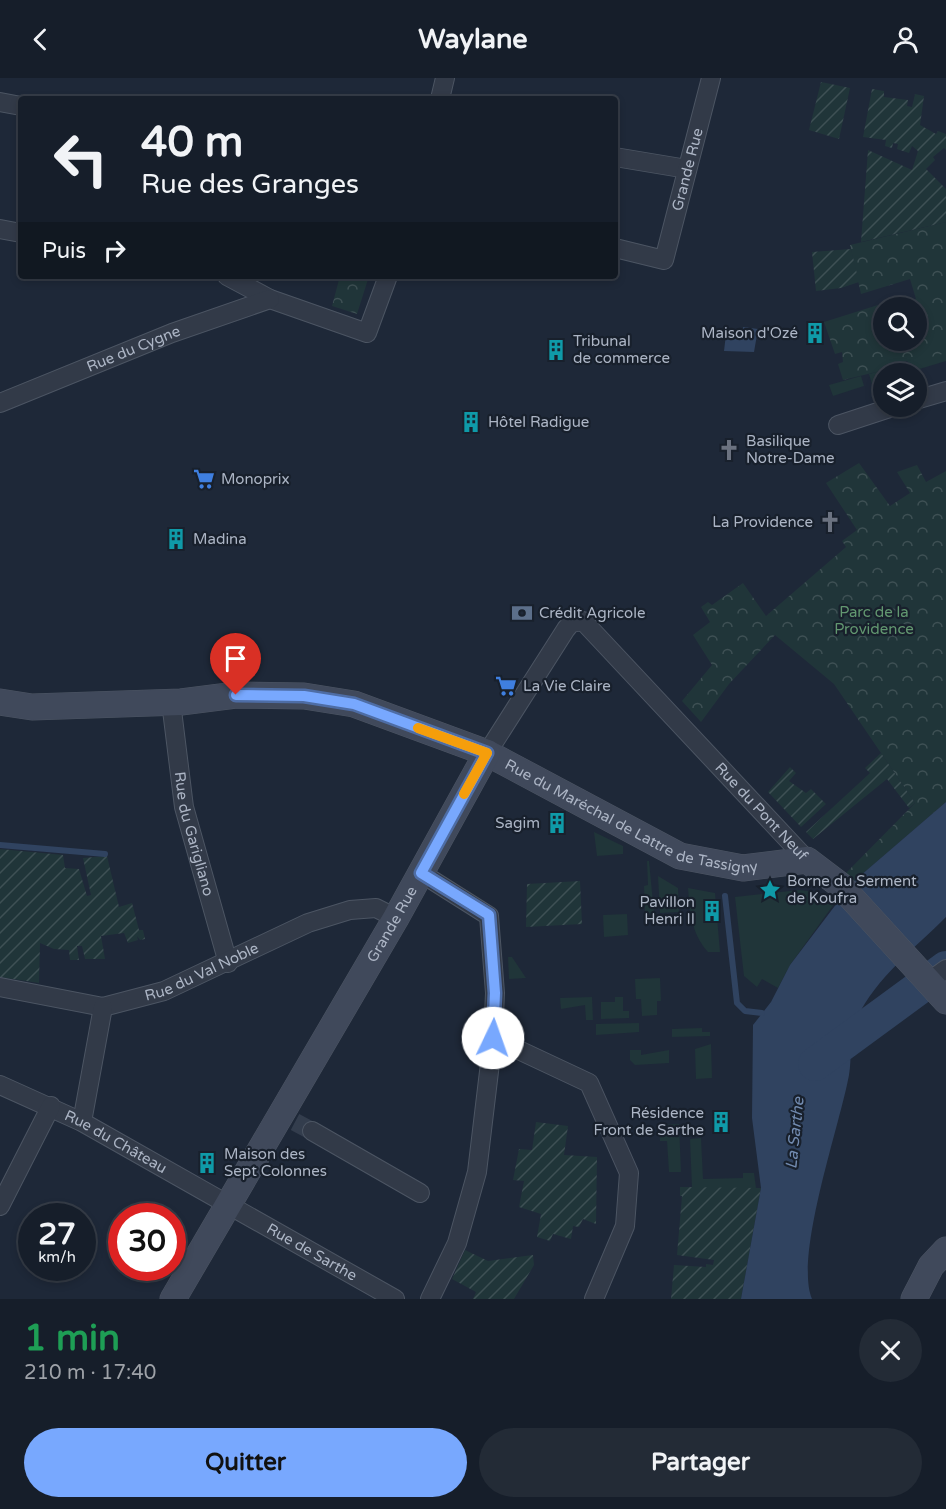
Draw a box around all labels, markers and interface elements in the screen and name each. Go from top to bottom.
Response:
icon: back [24,23,57,56]
text: Waylane [418,23,528,56]
icon: person [889,23,922,56]
text: 40 m [141,117,243,168]
icon: left [42,120,120,198]
street label: Grande Rue [668,126,707,213]
text: Rue des Granges [141,168,359,201]
icon: right [98,234,131,267]
text: Puis [42,238,86,264]
map controls [873,297,927,417]
button: search [873,297,927,351]
building icon: Maison d'Ozé [803,321,827,345]
street label: Rue du Cygne [84,322,183,376]
place label: Maison d'Ozé [701,324,798,342]
place label: Tribunal de commerce [573,332,670,367]
building icon: Tribunal de commerce [544,338,568,362]
button: layers [873,363,927,417]
building icon: Hôtel Radigue [459,410,483,434]
place label: Hôtel Radigue [488,413,589,431]
place label: Basilique Notre-Dame [746,432,835,467]
church icon: Basilique Notre-Dame [717,438,741,462]
supermarket icon: Monoprix [192,467,216,491]
place label: Monoprix [221,470,290,488]
church icon: La Providence [818,510,842,534]
place label: La Providence [712,513,813,531]
building icon: Madina [164,527,188,551]
place label: Madina [193,530,247,548]
bank icon: Crédit Agricole [510,601,534,625]
park label: Parc de la Providence [834,603,914,638]
place label: Crédit Agricole [539,604,645,622]
pin [210,633,261,695]
icon: arrive [219,642,252,675]
supermarket icon: La Vie Claire [494,674,518,698]
place label: La Vie Claire [523,677,611,695]
street label: Rue du Maréchal de Lattre de Tassigny [502,755,759,877]
street label: Rue du Pont Neuf [711,759,812,864]
street label: Rue du Garigliano [171,771,218,898]
building icon: Sagim [545,811,569,835]
place label: Sagim [495,814,540,832]
place label: Borne du Serment de Koufra [787,872,917,907]
place icon: Borne du Serment de Koufra [758,878,782,902]
street label: Grande Rue [363,883,421,966]
place label: Pavillon Henri II [640,893,695,928]
building icon: Pavillon Henri II [700,899,724,923]
street label: Rue du Val Noble [143,939,262,1005]
position arrow [461,1006,525,1070]
water label: La Sarthe [781,1095,809,1170]
place label: Résidence Front de Sarthe [593,1104,704,1139]
street label: Rue du Château [62,1106,170,1177]
building icon: Résidence Front de Sarthe [709,1110,733,1134]
place label: Maison des Sept Colonnes [224,1145,327,1180]
building icon: Maison des Sept Colonnes [195,1151,219,1175]
speed limit sign: 30 [108,1203,186,1281]
text: 27 [38,1216,76,1253]
street label: Rue de Sarthe [263,1219,360,1285]
text: km/h [38,1248,76,1266]
text: 1 min [24,1317,120,1360]
button: close [859,1319,922,1382]
text: 210 m · 17:40 [24,1361,156,1385]
button: Quitter [24,1428,467,1497]
button: Partager [479,1428,922,1497]

